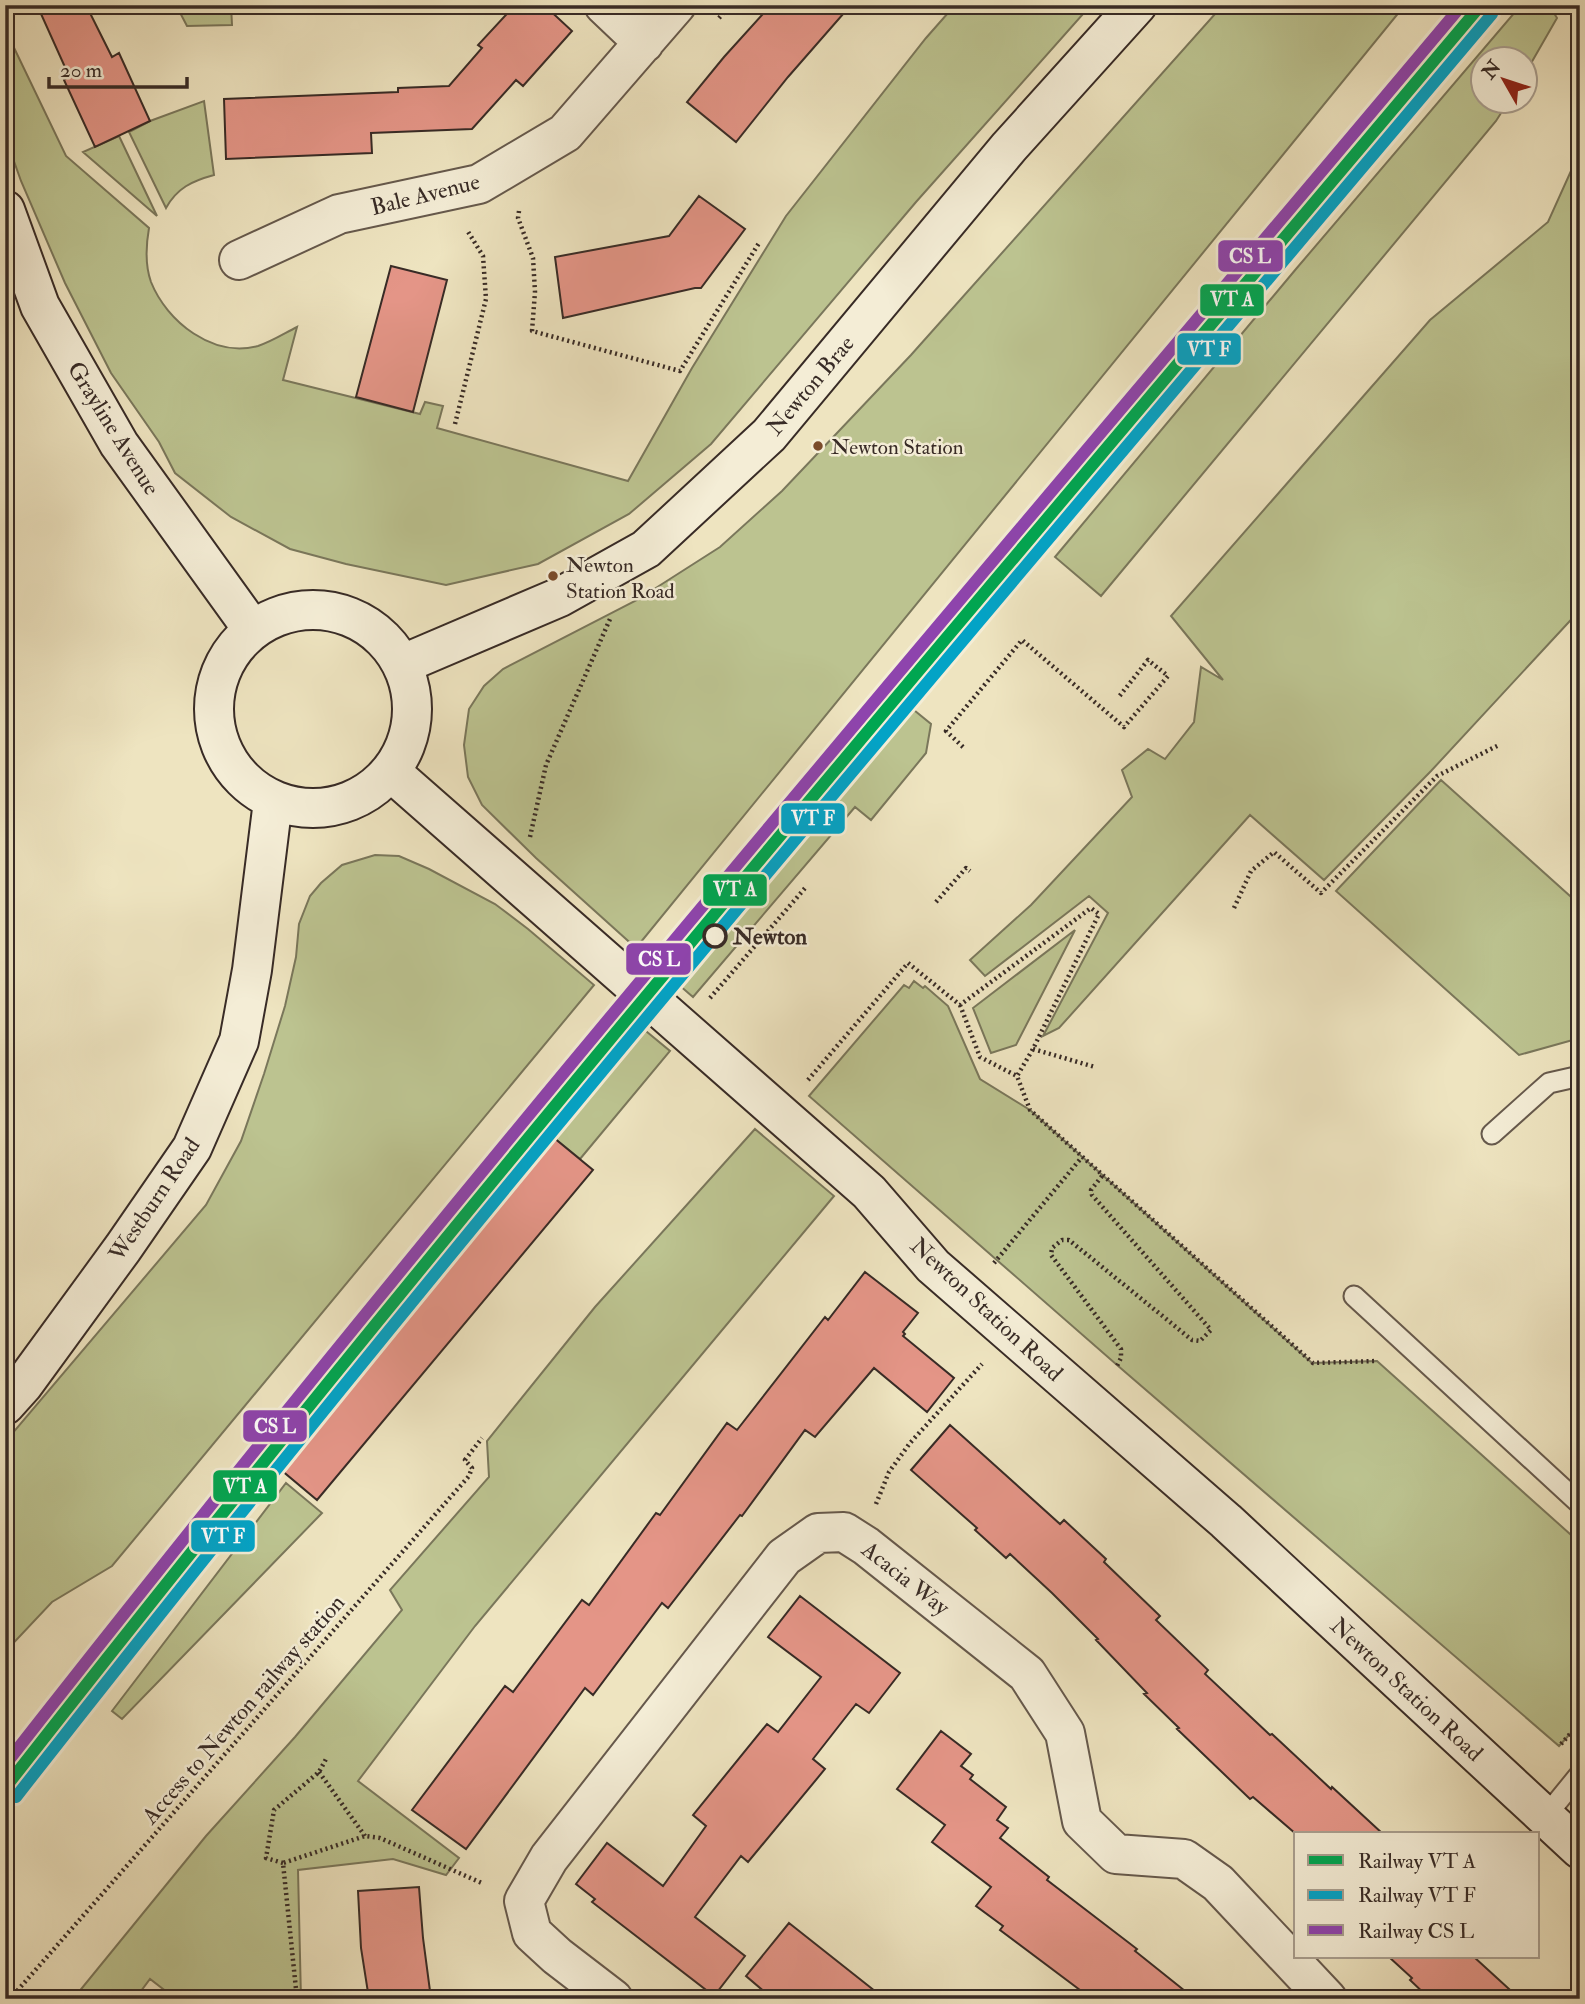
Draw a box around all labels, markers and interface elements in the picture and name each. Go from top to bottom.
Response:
scale bar [49,46,187,90]
north arrow [1470,46,1540,116]
text: N [1476,55,1507,85]
text: 20 m [60,57,102,84]
street label: Bale Avenue [368,167,483,222]
line badge: CS L [1217,239,1284,273]
text: CS L [1229,245,1271,269]
line badge: VT A [1199,283,1265,317]
text: VT A [1209,288,1255,312]
street label: Newton Brae [760,329,861,441]
line badge: VT F [1176,332,1242,366]
text: VT F [1186,338,1231,362]
street label: Grayline Avenue [61,356,166,501]
place label: Newton Station [831,434,964,461]
marker: Newton Station [811,439,825,453]
place label: Newton Station Road [566,552,675,605]
marker: Newton Station Road [546,569,560,583]
line badge: VT F [780,802,846,835]
text: VT F [790,807,835,831]
line badge: VT A [702,873,768,907]
text: VT A [712,878,758,902]
place label: Newton [732,922,807,951]
marker: Newton [703,924,727,948]
line badge: CS L [625,942,692,976]
text: CS L [638,948,680,972]
street label: Westburn Road [102,1132,206,1267]
street label: Newton Station Road [904,1231,1069,1388]
line badge: CS L [242,1409,308,1443]
text: CS L [254,1415,296,1439]
line badge: VT A [212,1469,278,1503]
text: VT A [222,1475,268,1499]
line badge: VT F [190,1519,256,1553]
text: VT F [200,1525,245,1549]
street label: Acacia Way [855,1534,956,1622]
street label: Access to Newton railway station [135,1588,351,1831]
street label: Newton Station Road [1324,1611,1489,1768]
legend [1294,1832,1540,1958]
text: Railway VT A [1358,1848,1476,1875]
text: Railway VT F [1358,1882,1476,1909]
text: Railway CS L [1358,1918,1474,1945]

